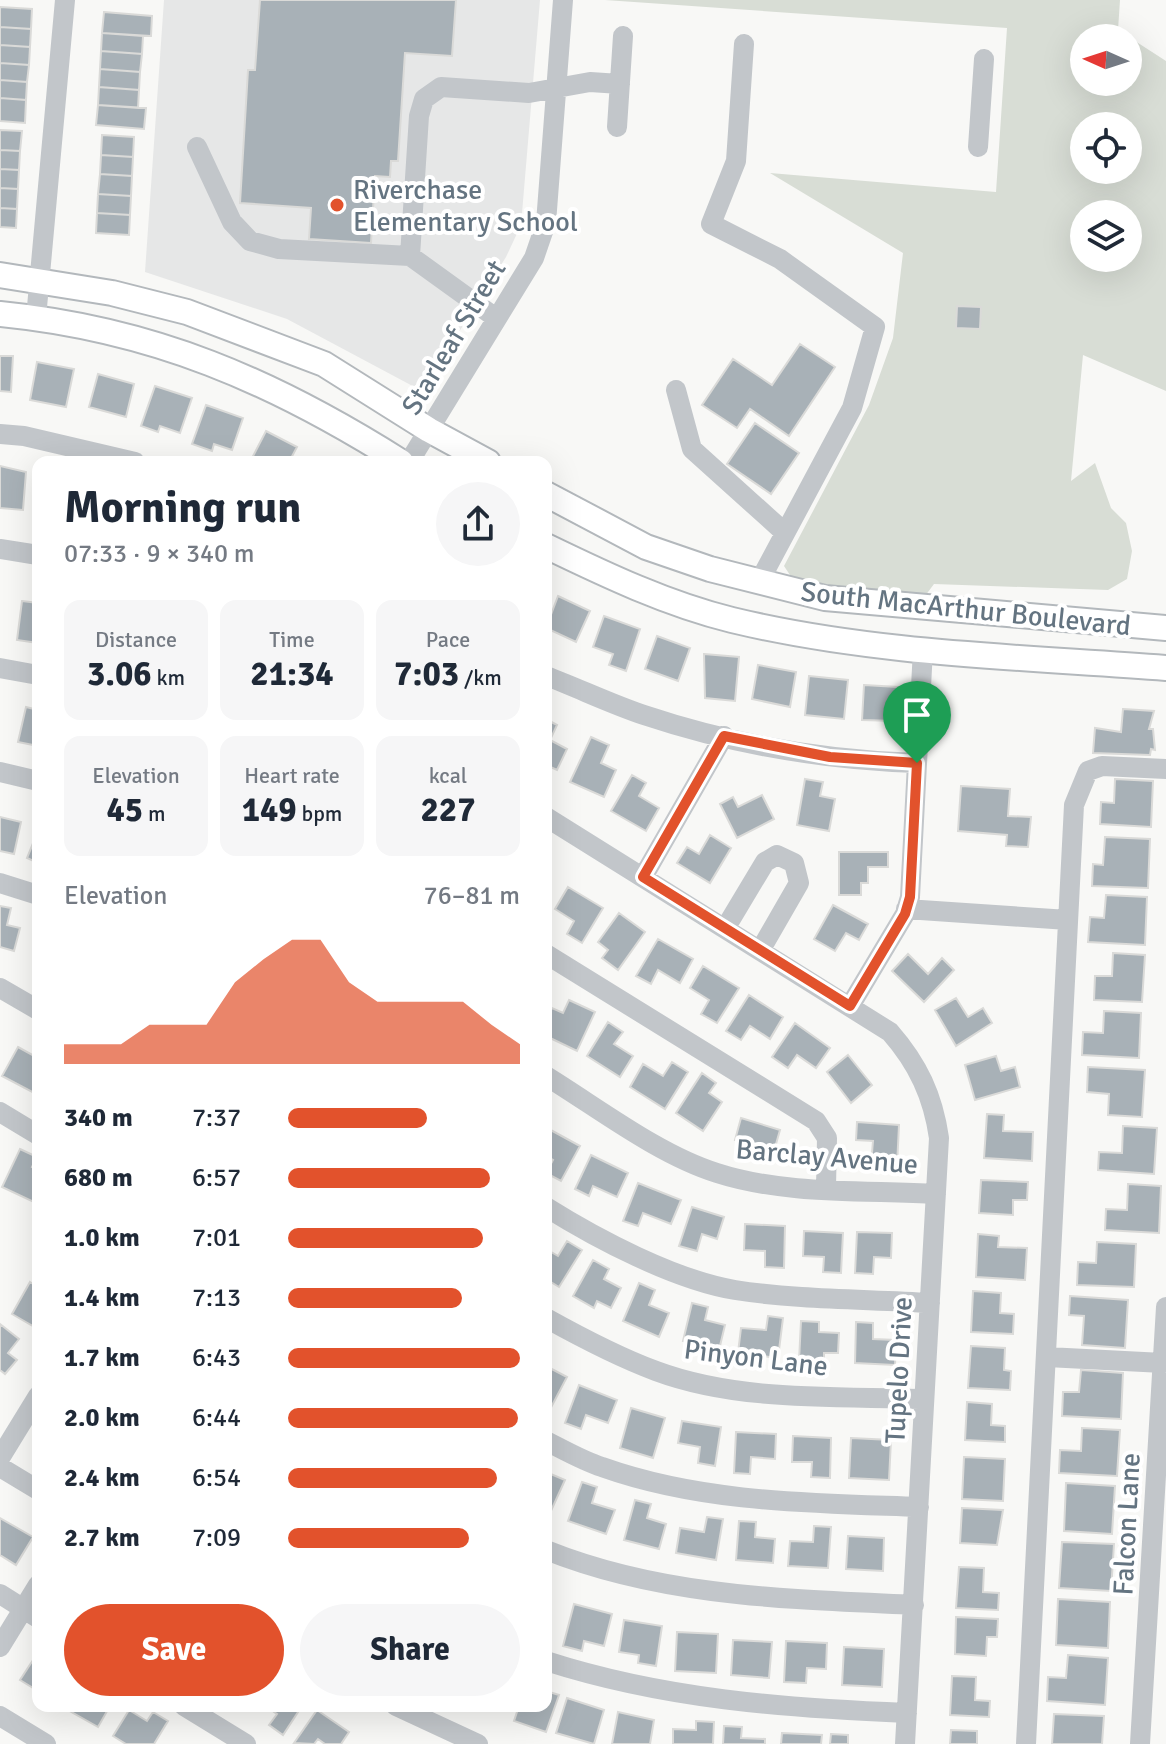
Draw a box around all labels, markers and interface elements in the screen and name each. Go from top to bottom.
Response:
north arrow [1070,24,1142,96]
map controls [1070,24,1142,272]
button: locate [1070,112,1142,184]
place label: Riverchase Elementary School [353,173,578,239]
marker: Riverchase Elementary School [328,196,346,214]
button: layers [1070,200,1142,272]
street label: Starleaf Street [394,254,513,421]
text: Morning run [64,481,301,535]
button: share [436,482,520,566]
text: 07:33 · 9 × 340 m [64,538,255,570]
street label: South MacArthur Boulevard [799,575,1133,643]
text: Distance [95,626,177,653]
text: Time [269,626,315,653]
text: Pace [426,626,470,653]
text: 3.06 [87,653,152,695]
text: 21:34 [250,653,334,695]
text: 7:03 [394,653,459,695]
text: km [152,664,185,691]
text: /km [459,664,502,691]
pin [883,681,951,763]
icon: arrive [895,693,939,737]
text: Elevation [92,762,180,789]
text: Heart rate [244,762,340,789]
text: kcal [429,762,467,789]
text: 45 [106,789,143,831]
text: 149 [242,789,297,831]
text: 227 [420,789,476,831]
text: m [143,800,166,827]
text: bpm [297,800,342,827]
text: Elevation [64,880,168,912]
text: 76–81 m [424,880,520,912]
text: 340 m [64,1102,133,1134]
text: 7:37 [192,1102,241,1134]
street label: Barclay Avenue [734,1132,920,1182]
text: 680 m [64,1162,133,1194]
text: 6:57 [192,1162,241,1194]
text: 1.0 km [64,1222,140,1254]
text: 7:01 [192,1222,241,1254]
text: 1.4 km [64,1282,140,1314]
text: 7:13 [192,1282,241,1314]
street label: Tupelo Drive [878,1296,920,1444]
street label: Pinyon Lane [682,1332,830,1384]
text: 1.7 km [64,1342,140,1374]
text: 6:43 [192,1342,241,1374]
text: 2.0 km [64,1402,140,1434]
text: 6:44 [192,1402,241,1434]
street label: Falcon Lane [1106,1452,1148,1596]
text: 2.4 km [64,1462,140,1494]
text: 6:54 [192,1462,241,1494]
text: 2.7 km [64,1522,140,1554]
text: 7:09 [192,1522,241,1554]
button: Save [64,1604,284,1696]
button: Share [300,1604,520,1696]

